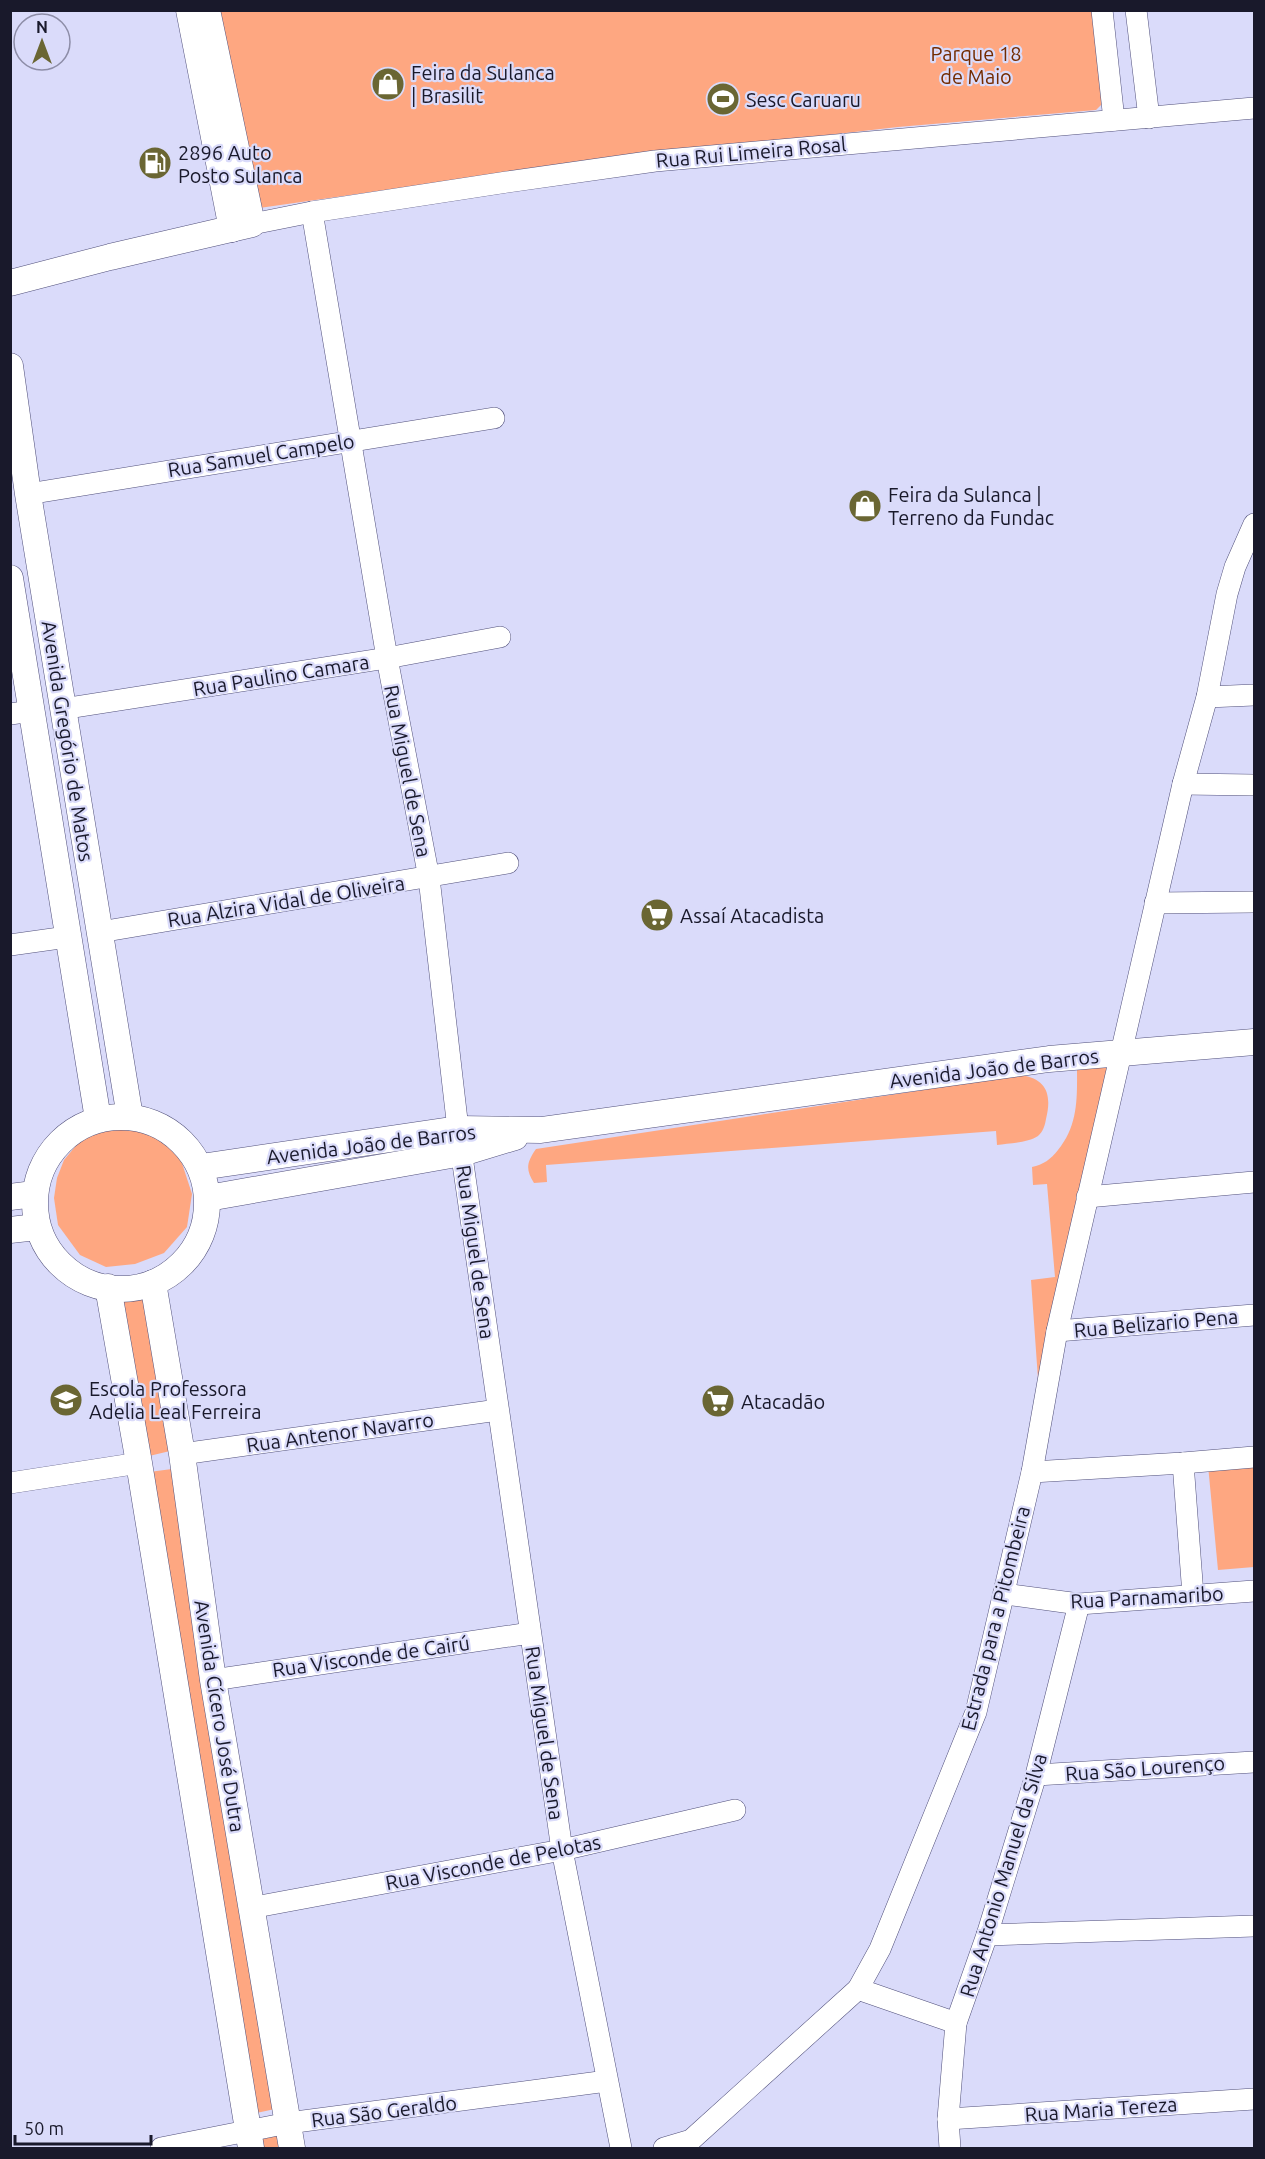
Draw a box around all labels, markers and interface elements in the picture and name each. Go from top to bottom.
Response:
north arrow [12,12,72,72]
text: N [36,18,48,36]
park label: Parque 18 de Maio [931,42,1021,88]
place label: Feira da Sulanca | Brasilit [411,61,555,107]
shop icon: Feira da Sulanca | Brasilit [370,66,406,102]
sports icon: Sesc Caruaru [705,81,741,117]
place label: Sesc Caruaru [746,88,861,111]
street label: Rua Rui Limeira Rosal [655,132,847,172]
place label: 2896 Auto Posto Sulanca [178,141,303,187]
fuel station icon: 2896 Auto Posto Sulanca [137,145,173,181]
street label: Rua Samuel Campelo [166,429,356,481]
place label: Feira da Sulanca | Terreno da Fundac [888,483,1054,529]
shop icon: Feira da Sulanca | Terreno da Fundac [847,488,883,524]
street label: Avenida Gregório de Matos [38,619,98,863]
street label: Rua Paulino Camara [191,650,371,700]
street label: Rua Miguel de Sena [380,683,436,859]
street label: Rua Alzira Vidal de Oliveira [166,871,406,931]
supermarket icon: Assaí Atacadista [639,897,675,933]
place label: Assaí Atacadista [680,904,824,927]
street label: Avenida João de Barros [888,1044,1100,1092]
street label: Avenida João de Barros [265,1120,477,1168]
street label: Rua Miguel de Sena [452,1164,500,1340]
street label: Rua Belizario Pena [1073,1304,1239,1342]
place label: Escola Professora Adelia Leal Ferreira [89,1377,261,1423]
school or university icon: Escola Professora Adelia Leal Ferreira [48,1382,84,1418]
supermarket icon: Atacadão [700,1383,736,1419]
place label: Atacadão [741,1390,825,1413]
street label: Rua Antenor Navarro [245,1407,435,1457]
street label: Estrada para a Pitombeira [956,1503,1034,1733]
street label: Rua Parnamaribo [1070,1581,1224,1613]
street label: Avenida Cícero José Dutra [190,1598,250,1834]
street label: Rua Visconde de Cairú [271,1631,471,1681]
street label: Rua Miguel de Sena [521,1645,569,1821]
street label: Rua Antonio Manuel da Silva [955,1750,1051,2000]
street label: Rua São Lourenço [1064,1751,1226,1785]
street label: Rua Visconde de Pelotas [383,1830,603,1894]
street label: Rua São Geraldo [310,2091,458,2131]
street label: Rua Maria Tereza [1024,2092,1178,2126]
scale bar [15,2108,152,2146]
text: 50 m [24,2118,64,2138]

